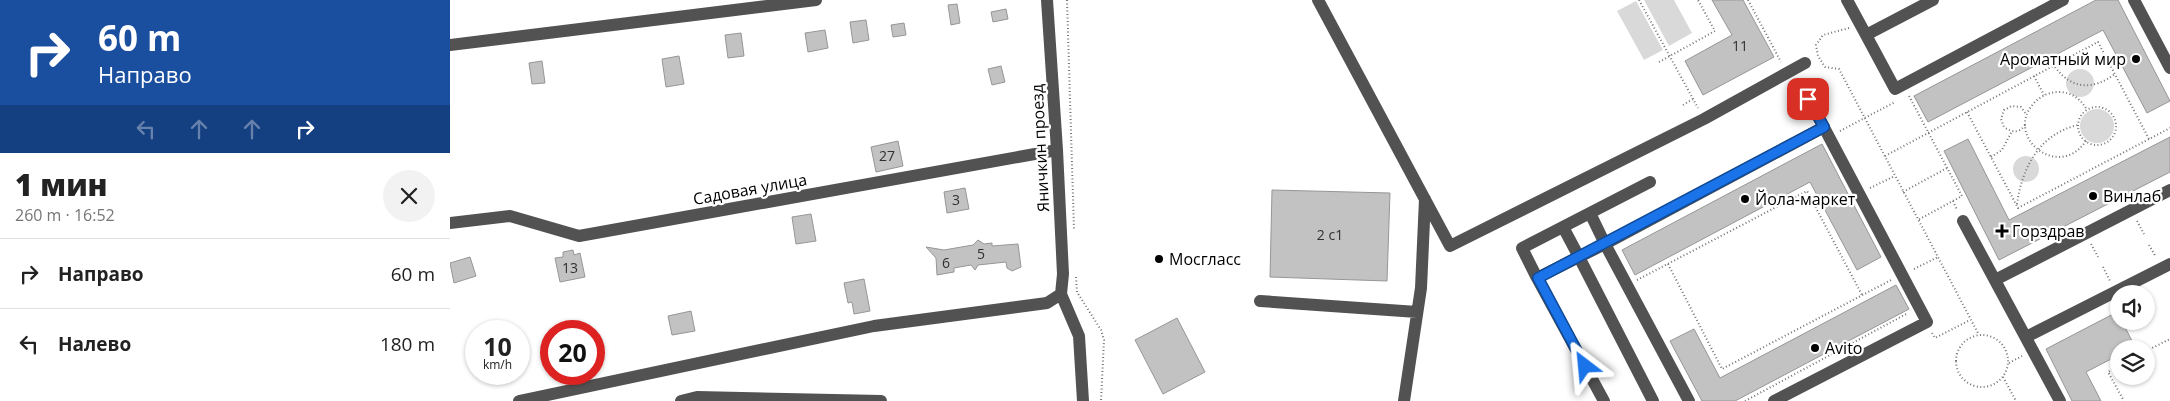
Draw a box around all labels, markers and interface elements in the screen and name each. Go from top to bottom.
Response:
text: 60 m [98,14,181,61]
icon: right [15,20,80,85]
house number: 11 [1732,36,1748,55]
place label: Ароматный мир [2000,48,2126,70]
marker: Ароматный мир [2130,53,2142,65]
text: Направо [98,59,192,89]
pin [1787,78,1829,120]
street label: Яничкин проезд [1026,83,1054,213]
icon: arrive [1794,85,1822,113]
icon: left [132,115,160,143]
icon: ahead [185,115,213,143]
icon: ahead [238,115,266,143]
icon: right [291,115,319,143]
house number: 27 [879,146,895,165]
text: 1 мин [15,164,108,205]
street label: Садовая улица [691,168,809,210]
button: close [383,170,435,222]
place label: Винлаб [2103,185,2161,207]
place label: Йола-маркет [1755,188,1856,210]
house number: 3 [952,190,960,209]
marker: Винлаб [2087,190,2099,202]
marker: Йола-маркет [1739,193,1751,205]
text: 260 m · 16:52 [15,204,115,226]
place label: Горздрав [2012,220,2085,242]
house number: 2 с1 [1317,225,1343,244]
marker: Горздрав [1996,225,2008,237]
house number: 5 [977,244,985,263]
place label: Мосгласс [1169,248,1241,270]
house number: 6 [942,253,950,272]
marker: Мосгласс [1153,253,1165,265]
house number: 13 [562,258,578,277]
icon: right [15,260,43,288]
text: Направо [58,261,144,287]
text: 60 m [391,261,435,287]
map controls [2110,285,2155,385]
button: sound [2110,285,2155,330]
speed limit sign: 20 [540,320,605,385]
text: 10 [483,329,512,363]
icon: left [15,330,43,358]
text: Налево [58,331,131,357]
text: 180 m [380,331,435,357]
place label: Avito [1825,337,1862,359]
position arrow [1558,339,1610,391]
button: layers [2110,340,2155,385]
marker: Avito [1809,342,1821,354]
text: km/h [483,356,512,373]

